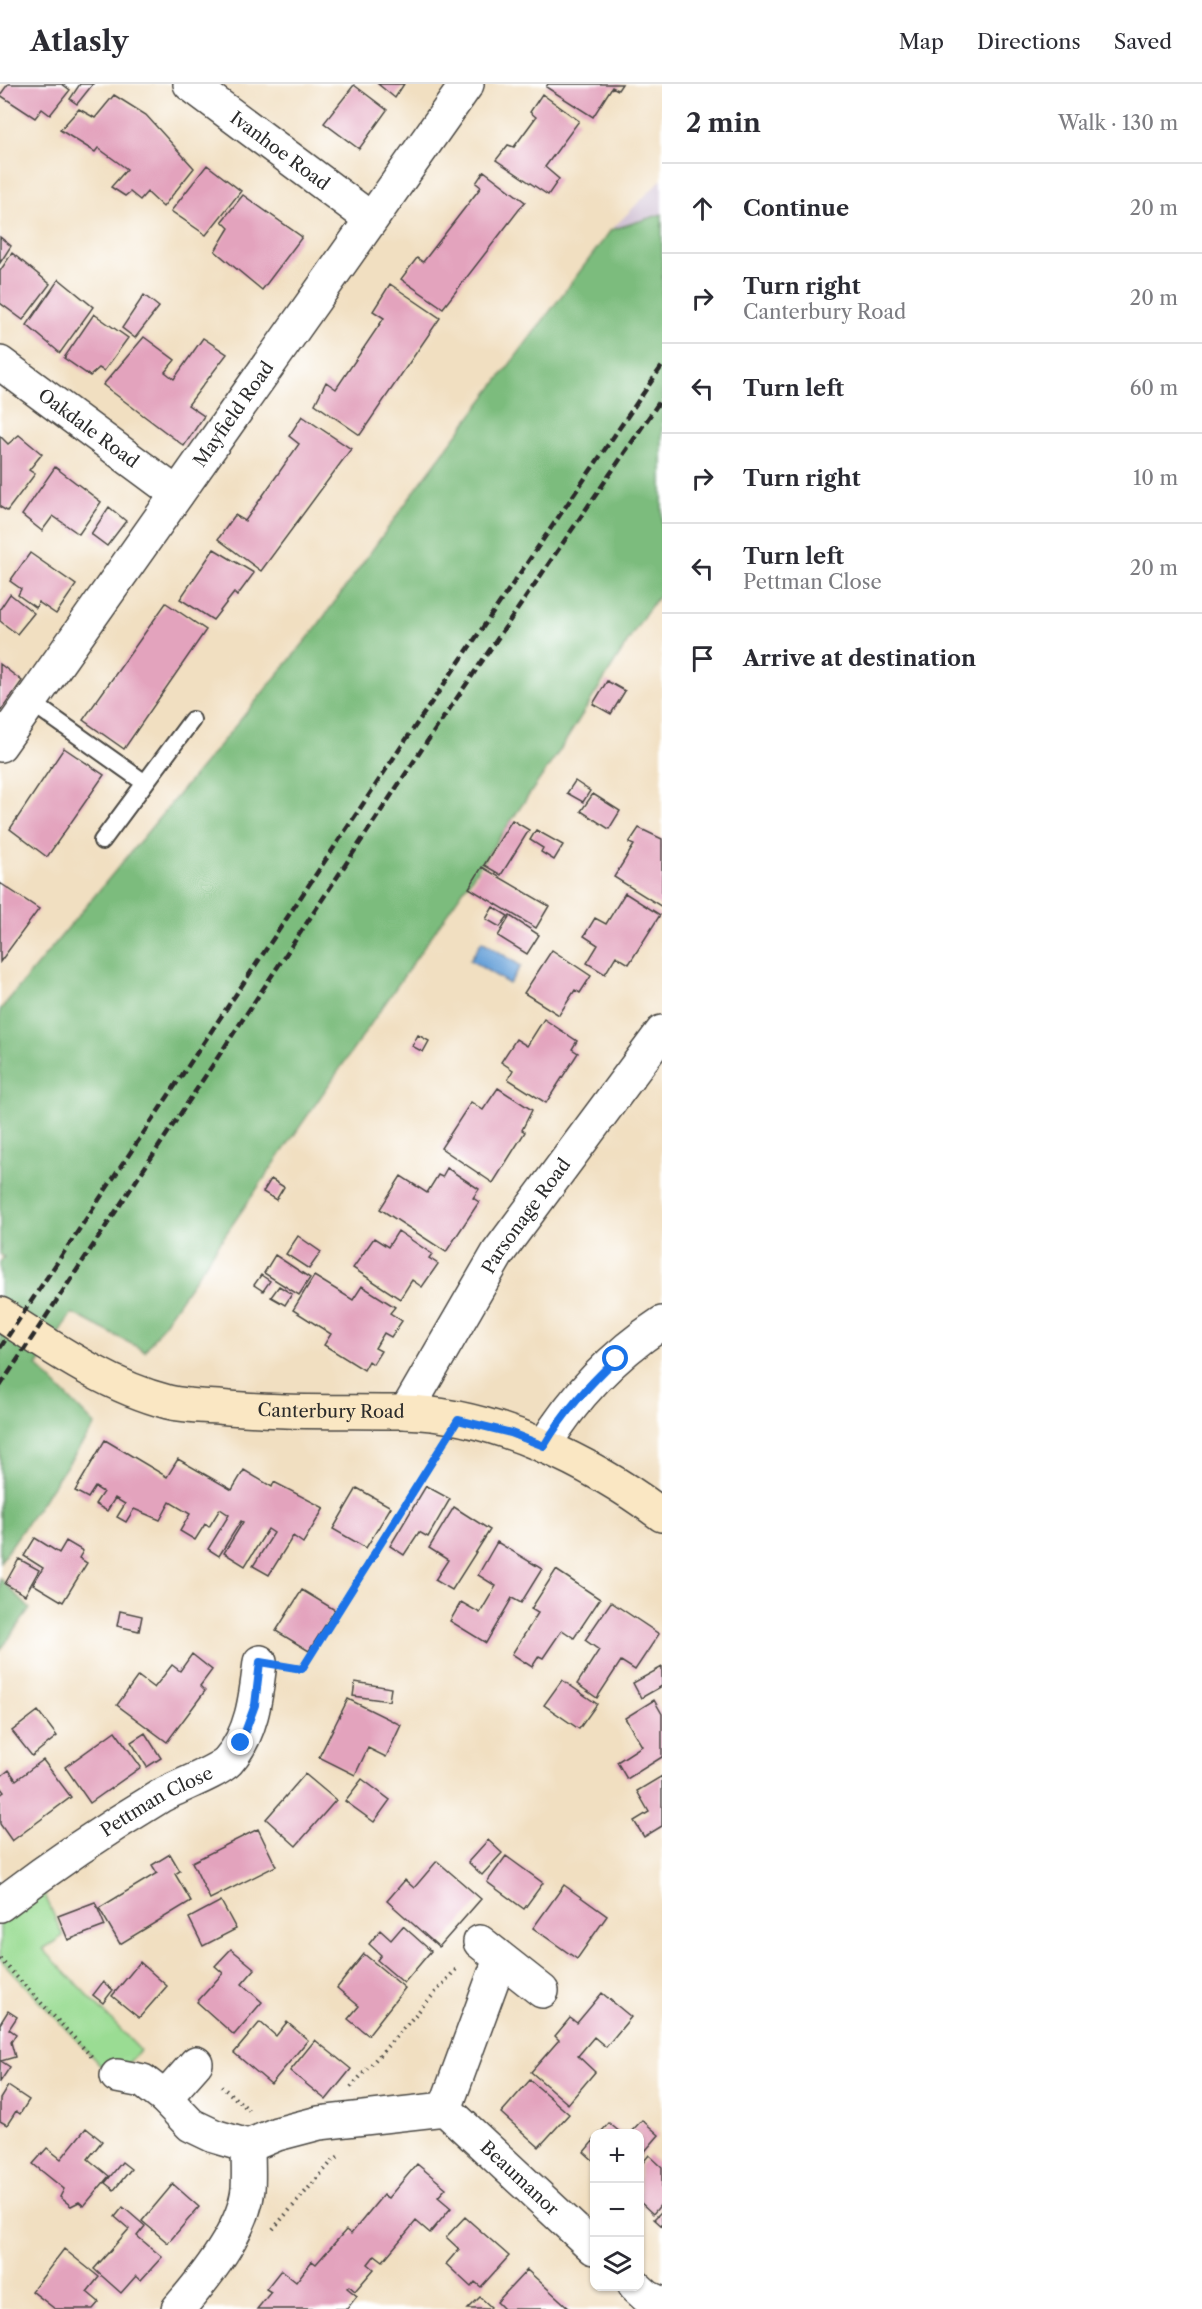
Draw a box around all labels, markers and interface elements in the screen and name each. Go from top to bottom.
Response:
text: Atlasly [30,24,129,58]
text: Map [899,29,944,54]
text: Directions [977,29,1081,54]
text: Saved [1114,29,1172,54]
street label: Ivanhoe Road [226,107,334,195]
text: 2 min [686,107,761,139]
text: Walk · 130 m [1058,111,1178,135]
icon: ahead [686,192,719,225]
text: Continue [743,195,849,222]
text: 20 m [1130,196,1178,220]
text: Turn right [743,273,861,300]
icon: right [686,282,719,315]
text: 20 m [1130,286,1178,310]
text: Canterbury Road [743,300,906,324]
street label: Mayfield Road [189,357,279,471]
icon: left [686,372,719,405]
text: Turn left [743,375,844,402]
text: 60 m [1130,376,1178,400]
street label: Oakdale Road [34,384,143,473]
icon: right [686,462,719,495]
text: Turn right [743,465,861,492]
text: 10 m [1133,466,1178,490]
text: Turn left [743,543,844,570]
icon: left [686,552,719,585]
text: 20 m [1130,556,1178,580]
text: Pettman Close [743,570,882,594]
icon: arrive [686,642,719,675]
text: Arrive at destination [743,645,976,672]
street label: Parsonage Road [477,1154,575,1278]
route start [602,1345,628,1371]
street label: Canterbury Road [257,1399,405,1423]
route end [227,1729,253,1755]
street label: Pettman Close [96,1762,216,1842]
map controls [590,2129,644,2291]
button: + [590,2129,644,2183]
street label: Beaumanor [476,2136,564,2221]
button: − [590,2183,644,2237]
button: layers [590,2237,644,2291]

